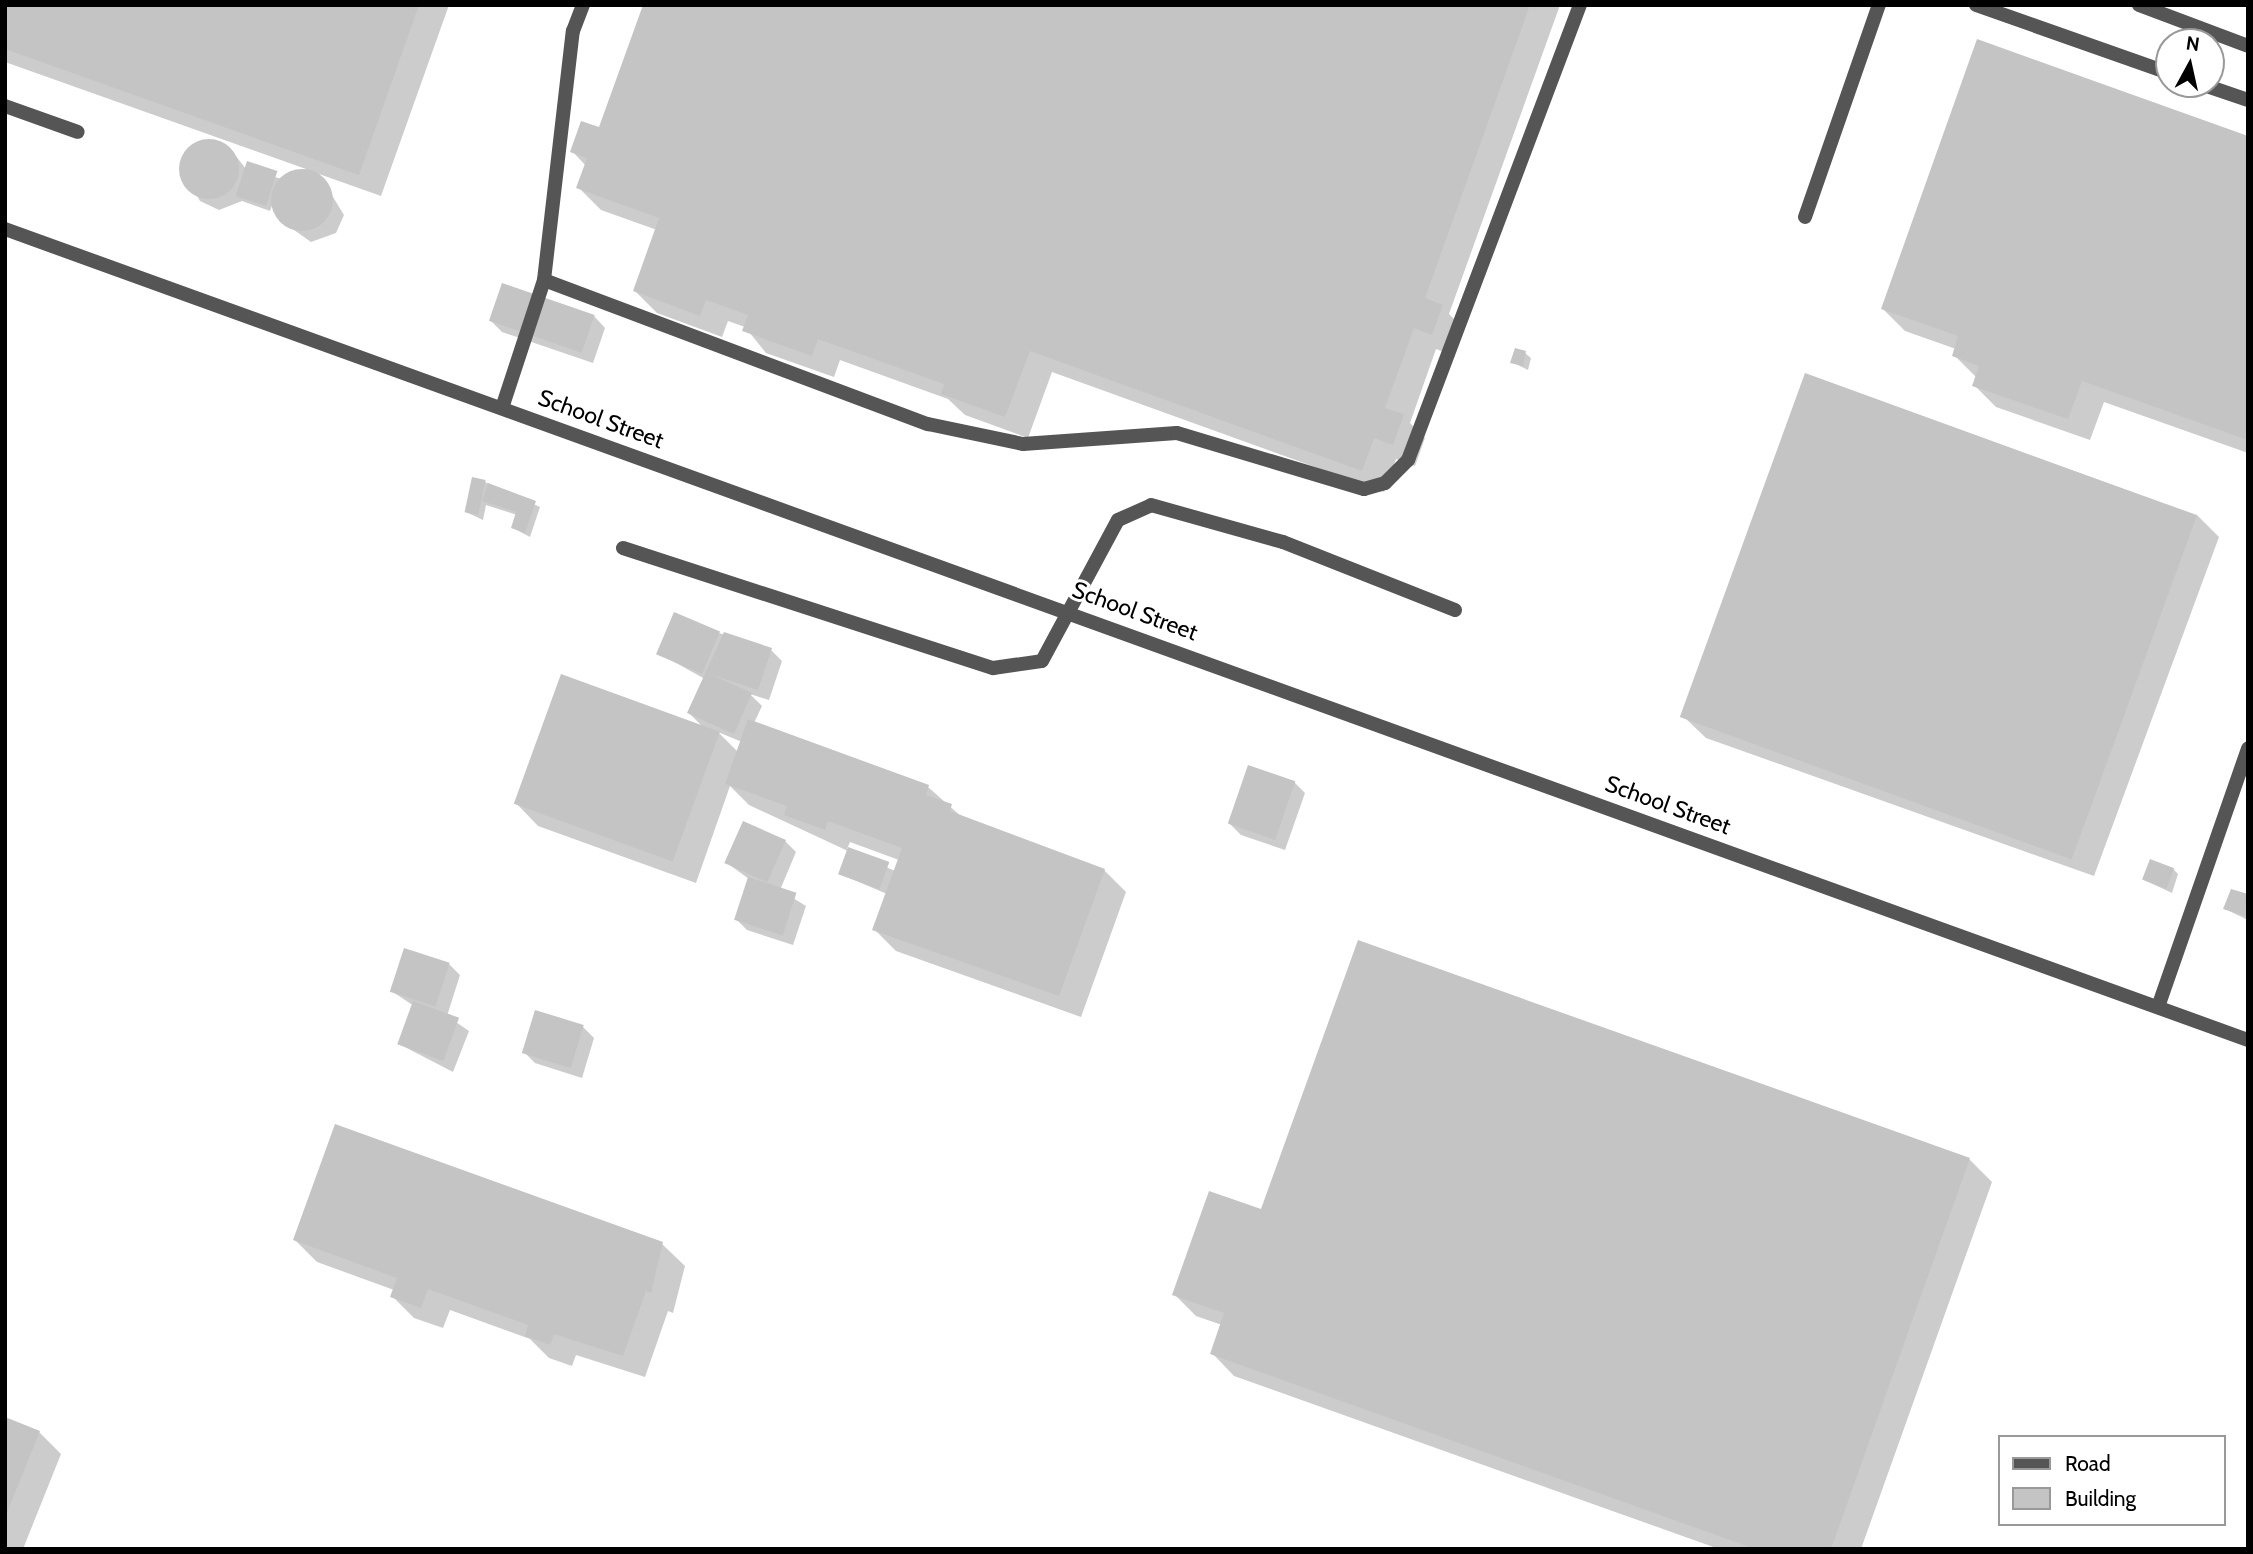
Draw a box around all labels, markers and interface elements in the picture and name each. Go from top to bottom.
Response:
north arrow [2155,28,2225,98]
text: N [2184,31,2201,56]
street label: School Street [535,384,667,454]
street label: School Street [1069,576,1201,646]
street label: School Street [1602,770,1734,840]
legend [1997,1435,2225,1526]
text: Road [2065,1451,2111,1476]
text: Building [2065,1486,2136,1511]

